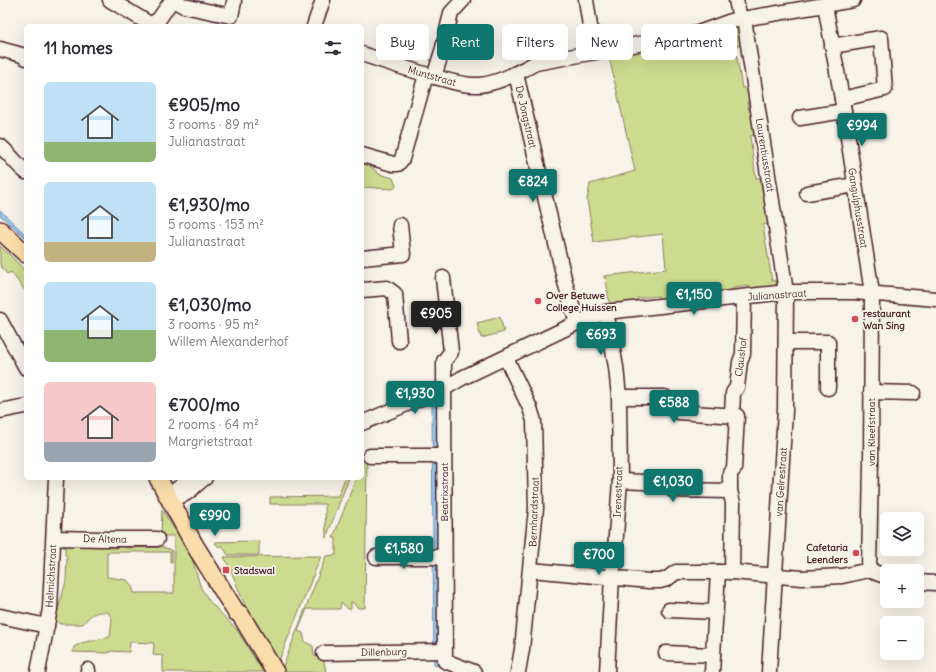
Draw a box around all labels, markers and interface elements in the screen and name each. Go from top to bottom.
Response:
chip: Buy [376,24,429,60]
chip: Rent [437,24,494,60]
chip: Filters [502,24,568,60]
chip: New [576,24,633,60]
chip: Apartment [641,24,737,60]
text: 11 homes [44,37,113,59]
icon: filters [322,37,344,59]
street label: Muntstraat [406,63,458,89]
street label: De Jongstraat [513,85,540,150]
text: €905/mo [168,94,240,116]
icon: home [76,98,124,146]
pin: €994 [838,113,886,147]
text: 3 rooms · 89 m² [168,116,259,133]
street label: Laurentiusstraat [753,117,777,193]
text: €994 [847,117,877,134]
text: Julianastraat [168,133,245,150]
street label: Gangulphusstraat [845,167,871,250]
pin: €824 [509,169,557,203]
text: €824 [518,173,548,190]
text: €1,930/mo [168,194,250,216]
icon: home [76,198,124,246]
text: 5 rooms · 153 m² [168,216,264,233]
text: Julianastraat [168,233,245,250]
pin: €1,150 [661,282,727,316]
text: €1,150 [676,286,712,303]
street label: Julianastraat [747,286,808,304]
place label: Over Betuwe College Huissen [546,289,617,314]
text: €1,030/mo [168,294,251,316]
marker: Over Betuwe College Huissen [533,296,543,306]
icon: home [76,298,124,346]
pin: €905 [412,301,460,335]
text: €905 [420,305,452,322]
place label: restaurant Wan Sing [863,307,911,332]
marker: restaurant Wan Sing [850,314,860,324]
text: 3 rooms · 95 m² [168,316,259,333]
pin: €693 [577,322,625,356]
text: €693 [586,326,616,343]
text: Willem Alexanderhof [168,333,288,350]
street label: Claushof [732,336,750,377]
pin: €1,930 [382,381,448,415]
text: €1,930 [395,385,435,402]
pin: €588 [650,390,698,424]
text: €700/mo [168,394,240,416]
text: €588 [659,394,689,411]
street label: van Kleefstraat [865,397,878,466]
icon: home [76,398,124,446]
text: 2 rooms · 64 m² [168,416,259,433]
text: Margrietstraat [168,433,253,450]
street label: van Gelrestraat [772,446,790,517]
street label: Beatrixstraat [438,462,451,521]
street label: Irenestraat [611,466,625,518]
pin: €1,030 [640,469,706,503]
text: €1,030 [653,473,693,490]
street label: Bernhardstraat [526,476,542,547]
pin: €990 [191,503,239,537]
text: €990 [199,507,231,524]
map controls [880,512,924,660]
button: layers [880,512,924,556]
street label: De Altena [83,532,127,546]
pin: €1,580 [371,536,437,570]
text: €1,580 [384,540,424,557]
place label: Cafetaria Leenders [806,541,848,566]
pin: €700 [575,542,623,576]
street label: Helmichstraat [43,543,59,608]
text: €700 [583,546,615,563]
marker: Cafetaria Leenders [851,548,861,558]
place label: Stadswal [234,564,275,577]
button: + [880,564,924,608]
marker: Stadswal [221,565,231,575]
button: − [880,616,924,660]
street label: Dillenburg [361,645,407,659]

